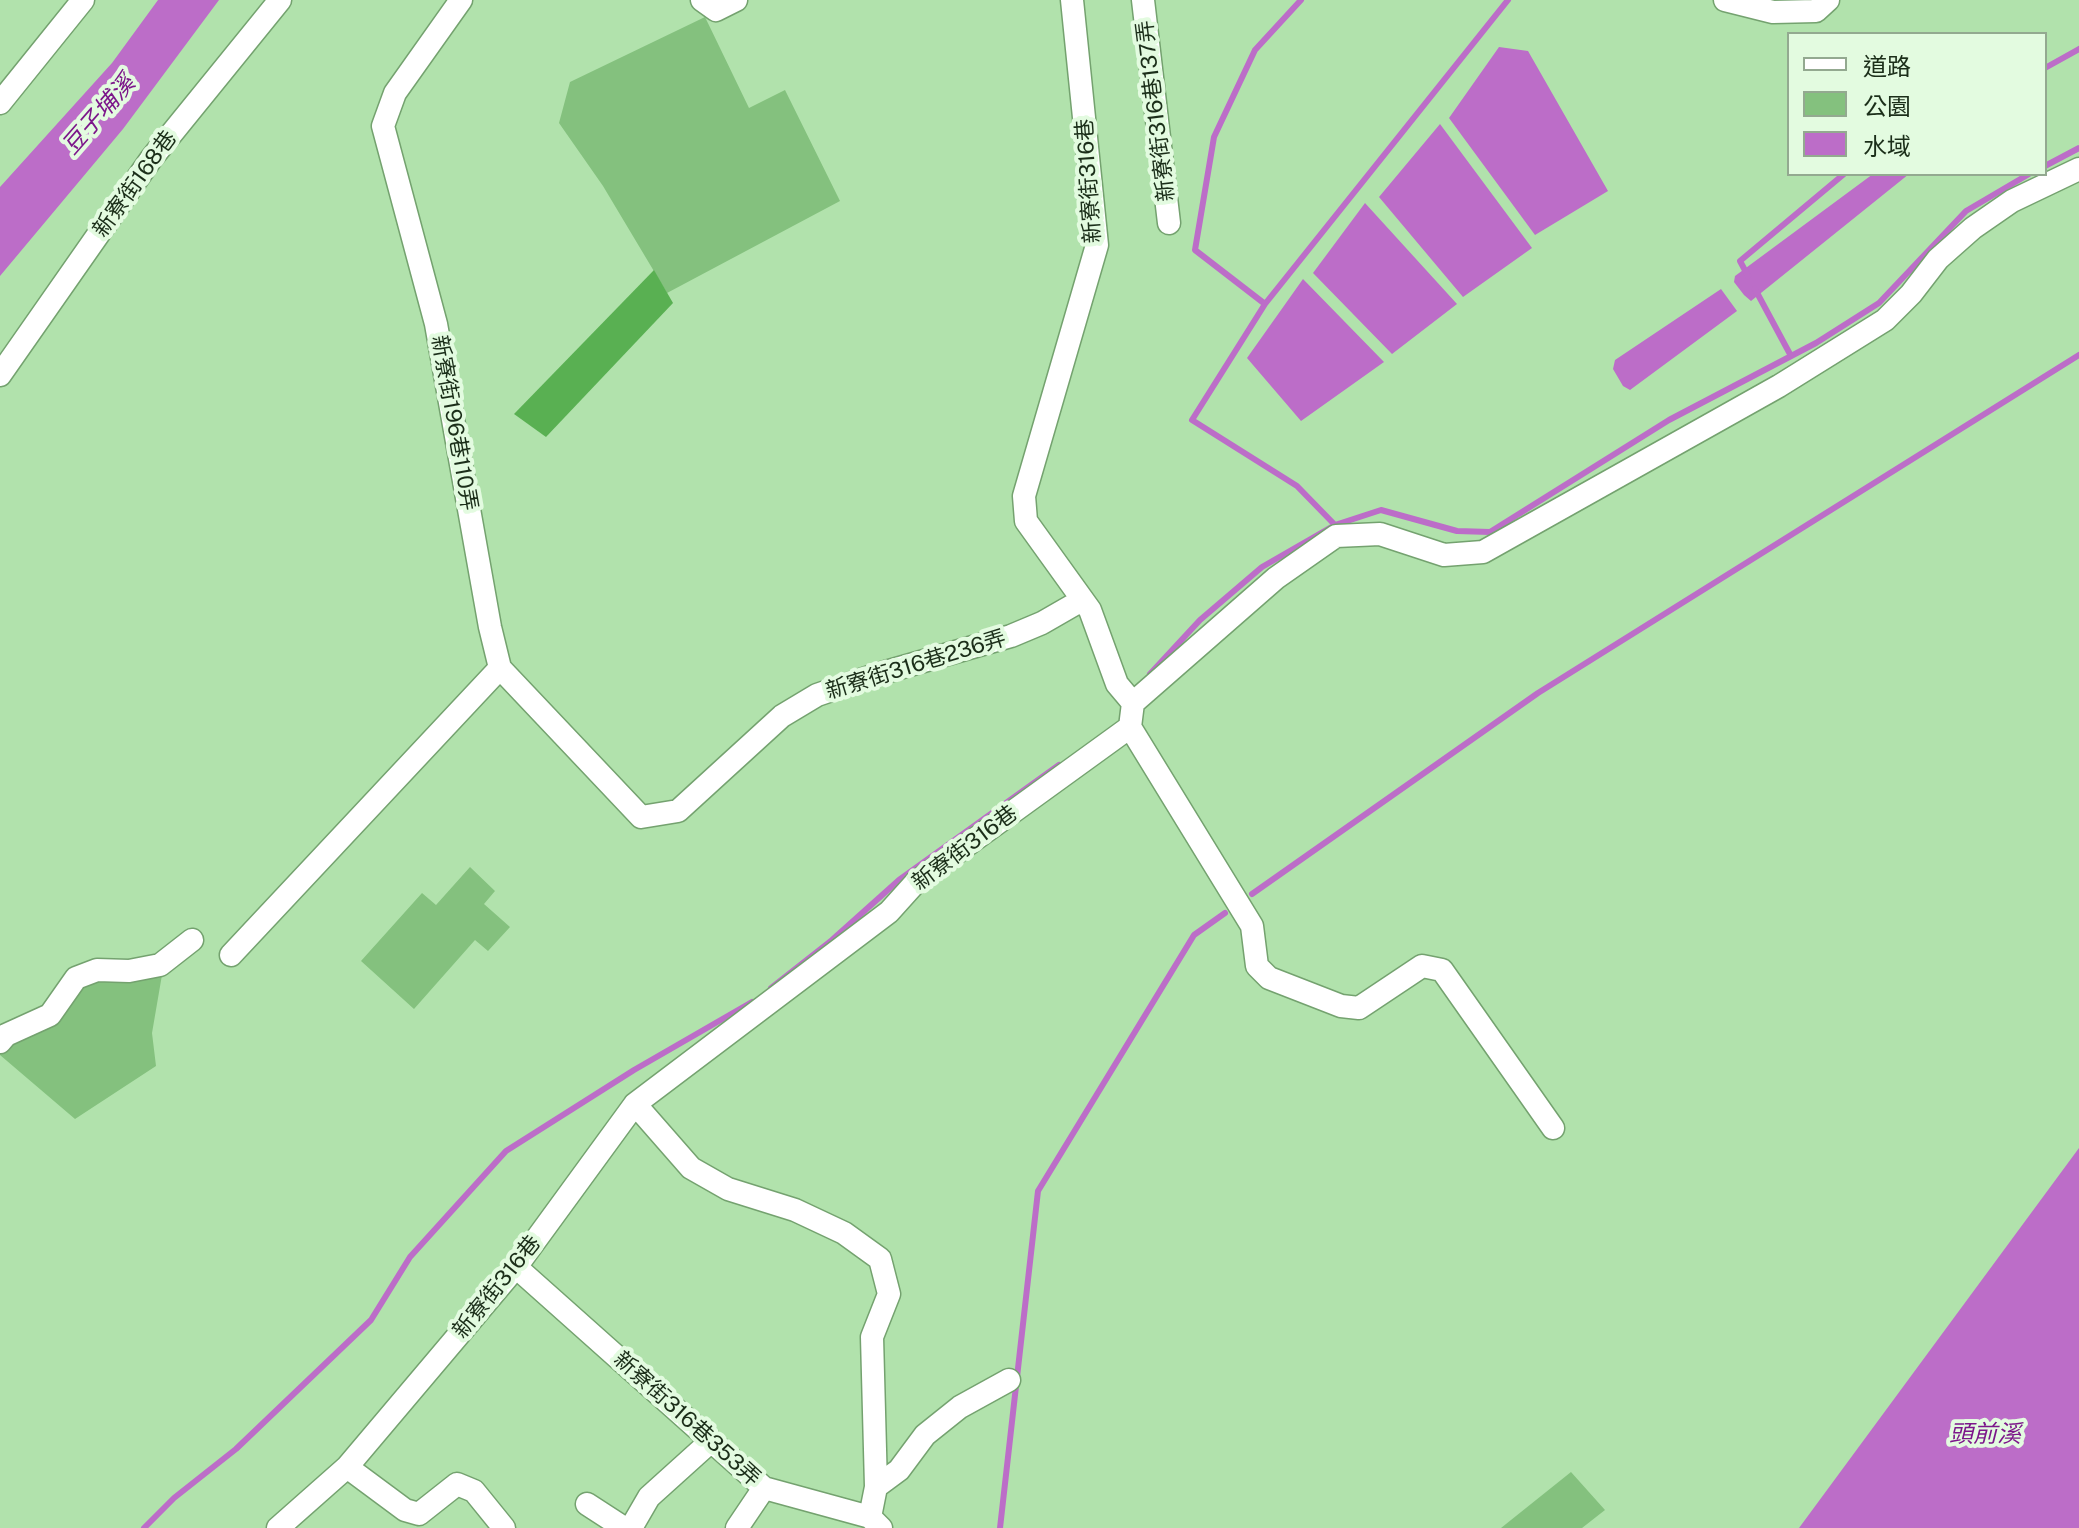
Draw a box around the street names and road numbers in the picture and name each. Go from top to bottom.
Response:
street label: 新寮街316巷137弄 [1132,19,1180,203]
street label: 新寮街316巷 [1071,118,1107,244]
street label: 新寮街168巷 [88,126,182,242]
street label: 新寮街196巷110弄 [426,333,482,513]
street label: 新寮街316巷236弄 [823,625,1009,705]
street label: 新寮街316巷 [907,800,1023,896]
street label: 新寮街316巷 [448,1230,546,1344]
street label: 新寮街316巷353弄 [608,1346,766,1492]

